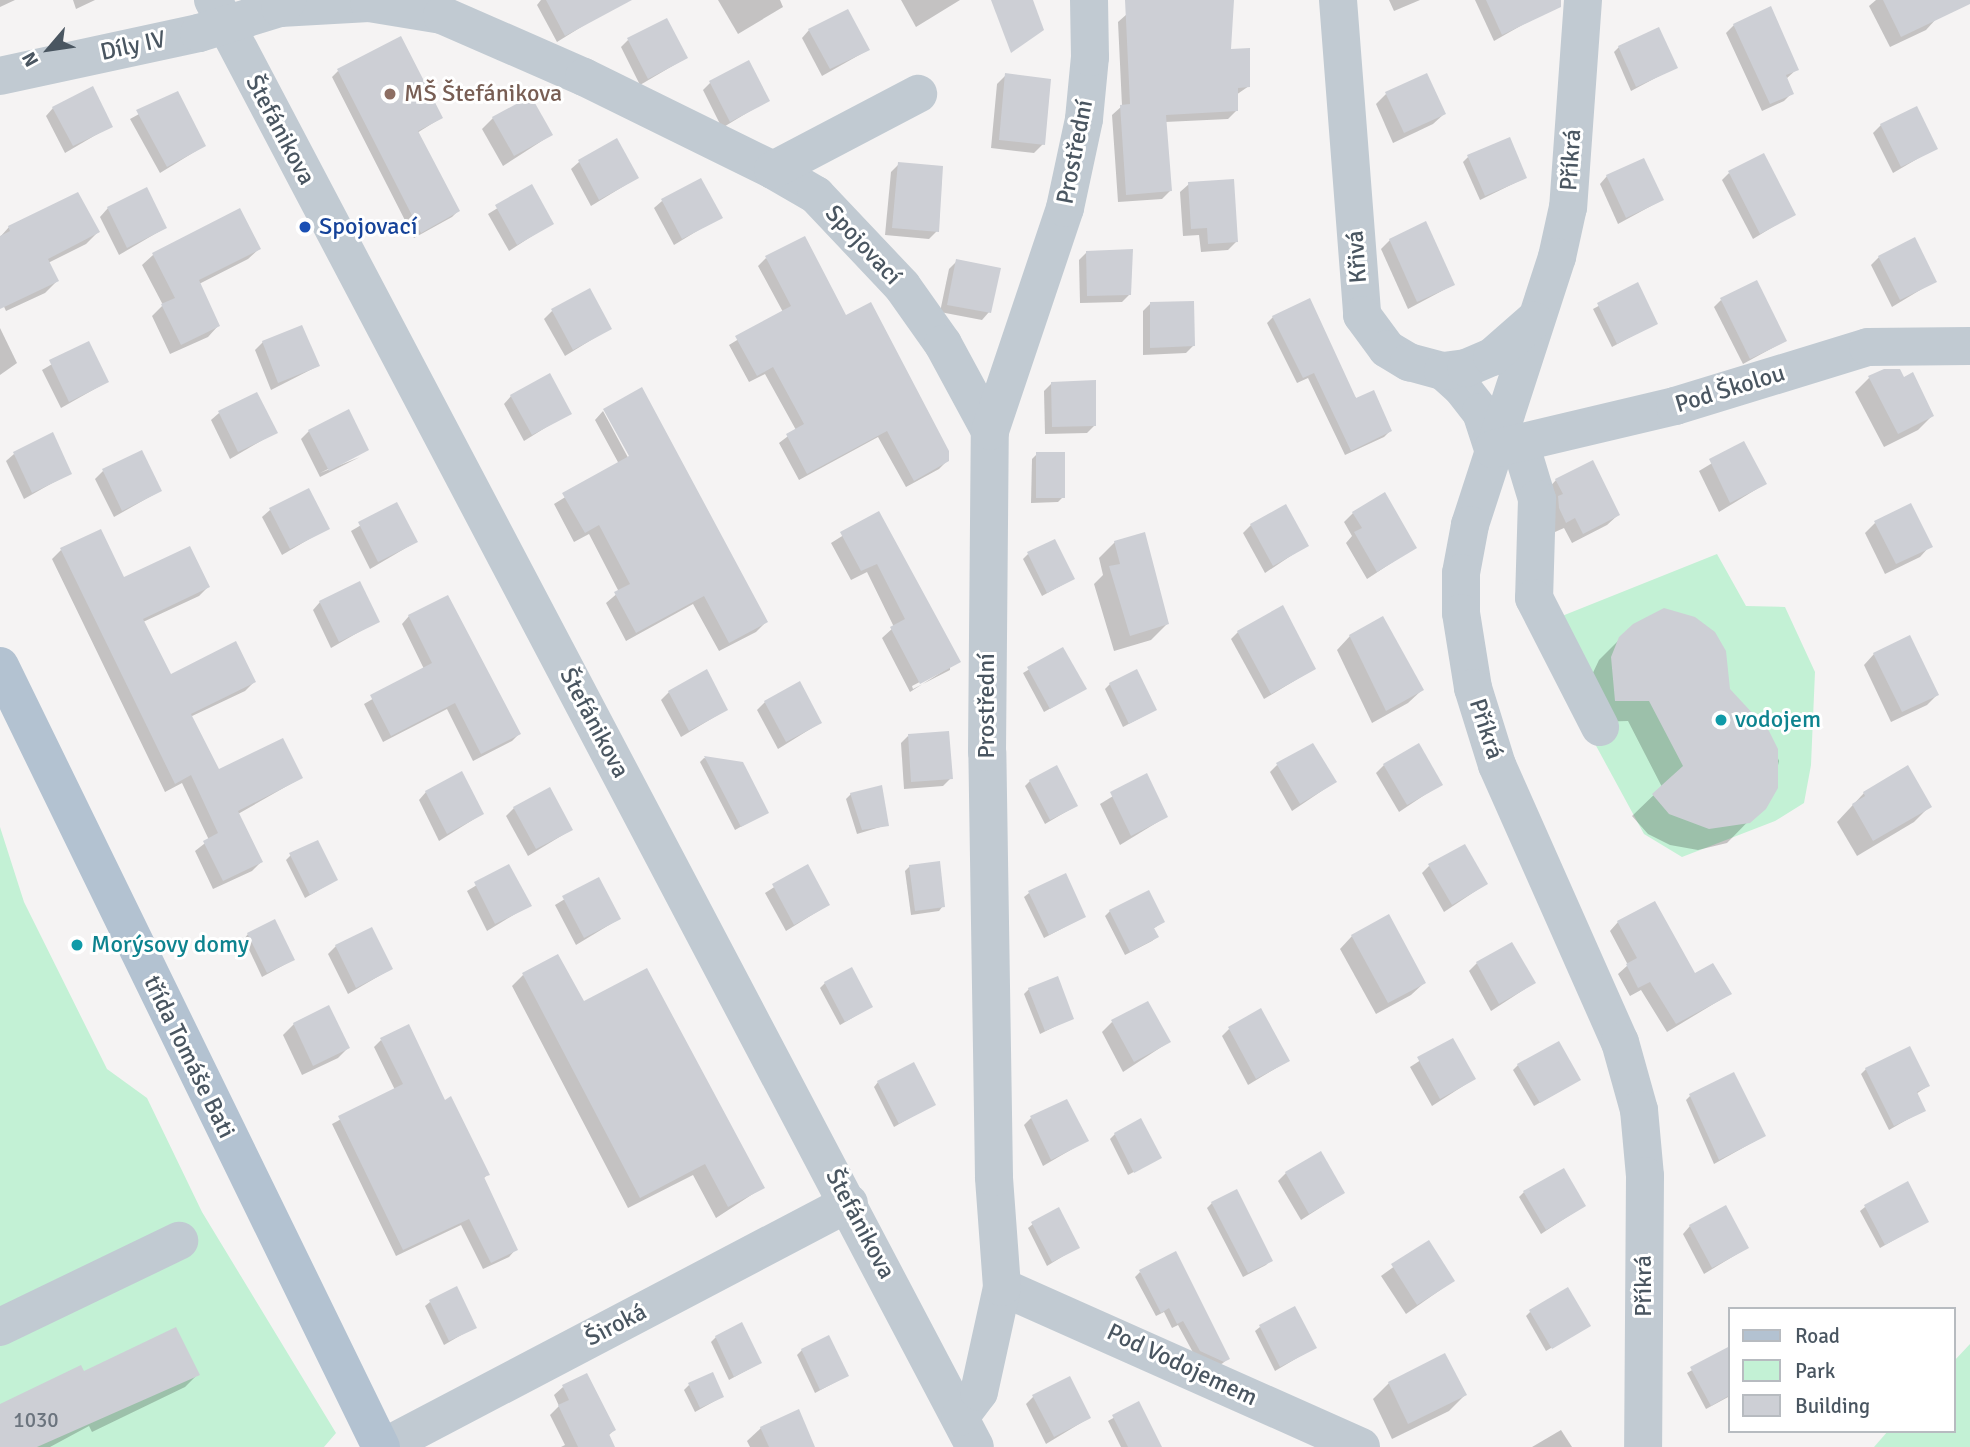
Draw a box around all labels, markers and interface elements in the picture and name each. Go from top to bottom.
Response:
north arrow [14,14,84,84]
street label: Díly IV [98,25,168,67]
text: N [17,48,44,71]
street label: Štefánikova [239,70,321,190]
place label: MŠ Štefánikova [404,80,562,108]
marker: MŠ Štefánikova [382,86,398,102]
street label: Prostřední [1051,97,1099,207]
street label: Příkrá [1554,128,1588,192]
street label: Spojovací [819,199,907,291]
place label: Spojovací [319,213,417,241]
marker: Spojovací [297,219,313,235]
street label: Křivá [1341,230,1373,284]
street label: Pod Školou [1672,359,1788,419]
street label: Prostřední [973,653,1001,759]
street label: Štefánikova [553,663,635,783]
street label: Příkrá [1463,695,1509,763]
place label: vodojem [1735,706,1821,734]
marker: vodojem [1713,712,1729,728]
place label: Morýsovy domy [91,931,249,959]
marker: Morýsovy domy [69,937,85,953]
street label: třída Tomáše Bati [137,971,241,1143]
street label: Štefánikova [819,1164,901,1284]
street label: Příkrá [1630,1255,1658,1317]
street label: Široká [581,1297,651,1353]
legend [1728,1307,1956,1433]
street label: Pod Vodojemem [1102,1318,1262,1412]
text: Road [1795,1323,1840,1349]
text: Park [1795,1358,1835,1384]
text: Building [1795,1393,1870,1419]
house number: 1030 [13,1407,59,1433]

